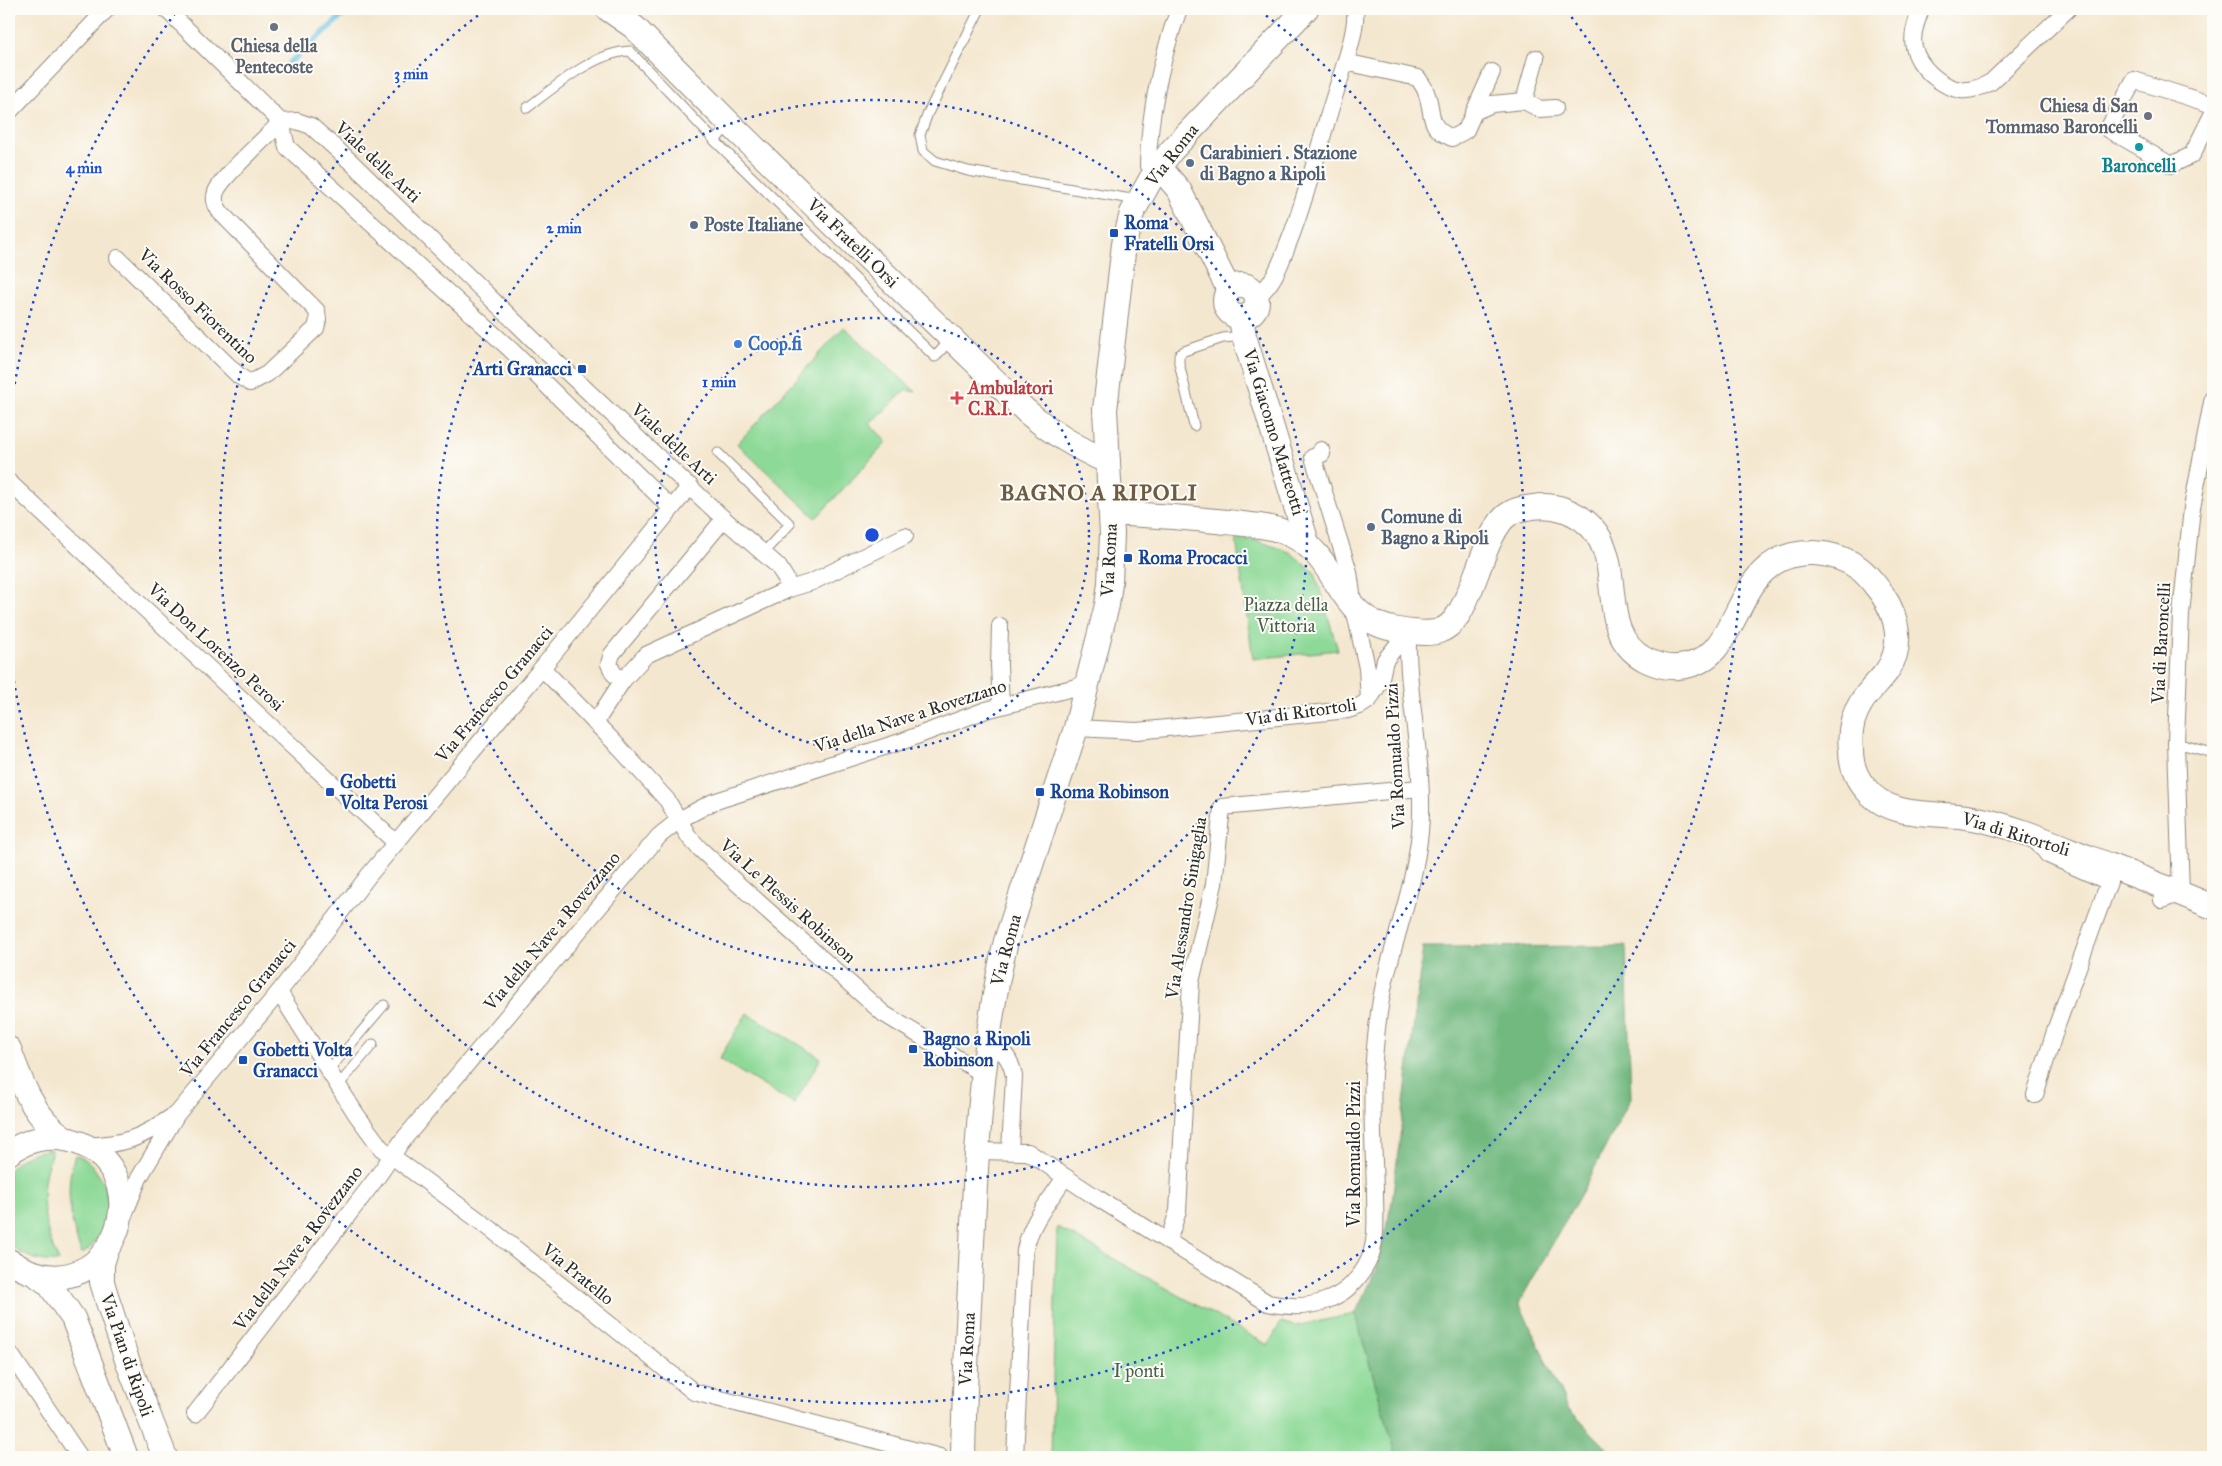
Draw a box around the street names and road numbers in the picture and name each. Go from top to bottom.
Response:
street label: Viale delle Arti [330,116,425,207]
street label: Via Roma [1140,119,1203,191]
street label: Via Fratelli Orsi [802,193,903,292]
street label: Via Rosso Fiorentino [133,243,262,368]
street label: Via Giacomo Matteotti [1238,345,1310,518]
street label: Viale delle Arti [626,398,721,489]
street label: Via Roma [1096,522,1122,598]
street label: Via Don Lorenzo Perosi [143,577,289,716]
street label: Via di Baroncelli [2147,582,2175,705]
street label: Via Francesco Granacci [430,621,558,768]
street label: Via della Nave a Rovezzano [810,674,1009,758]
street label: Via Romualdo Pizzi [1380,682,1410,831]
street label: Via di Ritortoli [1243,693,1358,731]
street label: Via di Ritortoli [1958,807,2073,861]
street label: Via Alessandro Sinigaglia [1161,815,1212,1002]
street label: Via Le Plessis Robinson [715,833,861,968]
street label: Via della Nave a Rovezzano [478,847,625,1016]
street label: Via Roma [986,911,1026,989]
street label: Via Francesco Granacci [175,934,301,1082]
street label: Via Romualdo Pizzi [1343,1081,1365,1228]
street label: Via della Nave a Rovezzano [228,1161,367,1336]
street label: Via Pratello [537,1238,618,1310]
street label: Via Pian di Ripoli [95,1290,158,1420]
street label: Via Roma [954,1311,980,1387]

